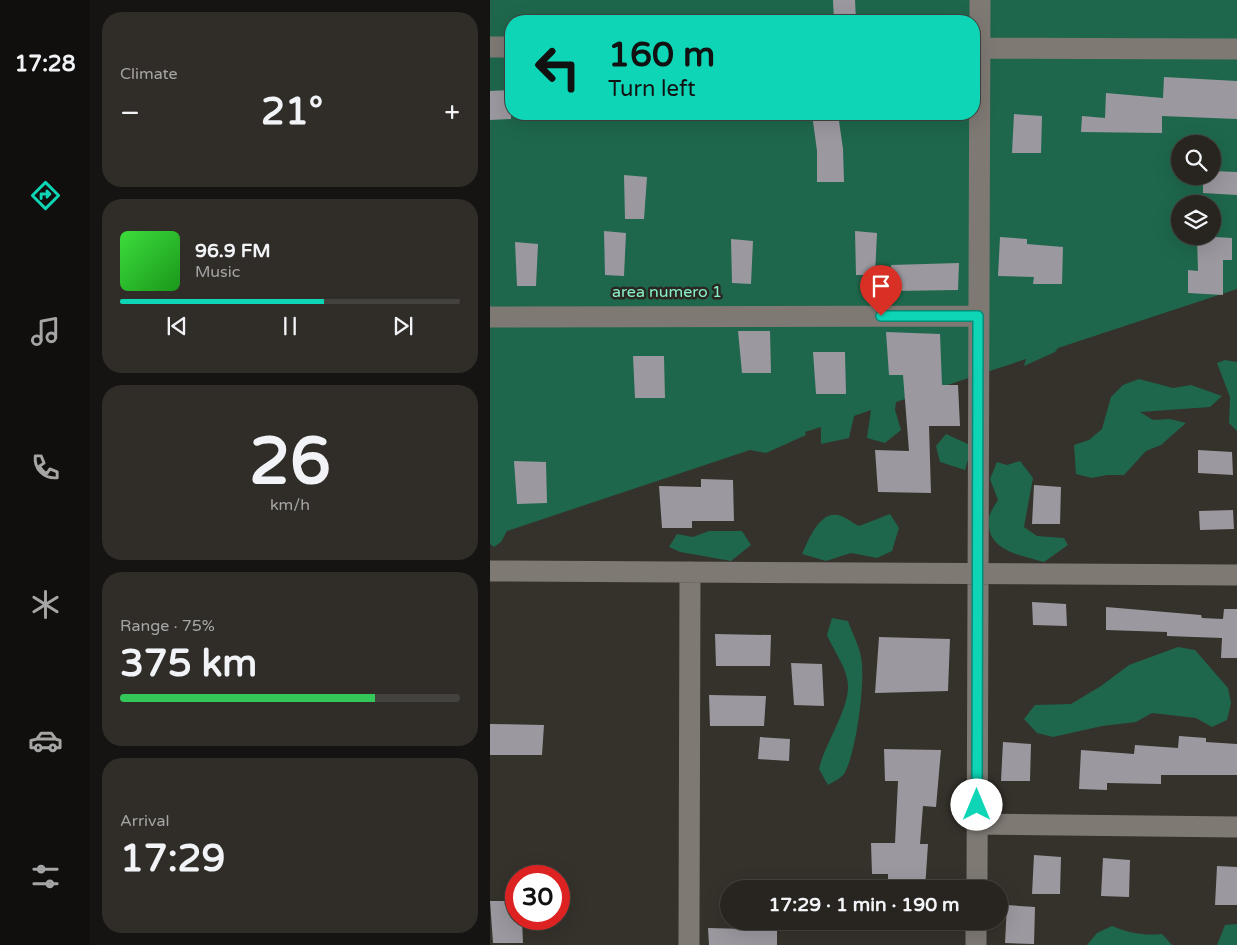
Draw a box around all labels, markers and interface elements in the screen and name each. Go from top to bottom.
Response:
text: 160 m [608,34,715,76]
icon: left [525,35,590,100]
text: 17:28 [15,51,75,77]
text: Climate [120,64,178,84]
text: Turn left [608,76,696,102]
text: 21° [261,89,323,135]
text: − [120,96,140,130]
text: + [444,96,460,130]
map controls [1171,135,1221,245]
button: search [1171,135,1221,185]
icon: directions [28,178,63,213]
button: layers [1171,195,1221,245]
text: 96.9 FM [195,240,271,262]
text: Music [195,262,240,282]
pin [860,265,902,316]
icon: arrive [867,272,895,300]
park label: area numero 1 [612,282,722,302]
icon: previous [163,312,191,340]
icon: pause [276,312,304,340]
icon: next [389,312,417,340]
icon: music [28,314,63,349]
text: 26 [249,423,331,502]
icon: phone [28,450,63,485]
text: km/h [270,495,310,515]
icon: climate [28,587,63,622]
text: Range · 75% [120,616,215,636]
text: 375 km [120,641,257,687]
icon: car [28,723,63,758]
position arrow [950,778,1002,830]
text: Arrival [120,811,169,831]
text: 17:29 [120,836,225,882]
icon: filters [28,859,63,894]
speed limit sign: 30 [505,865,570,930]
text: 17:29 · 1 min · 190 m [768,894,960,916]

